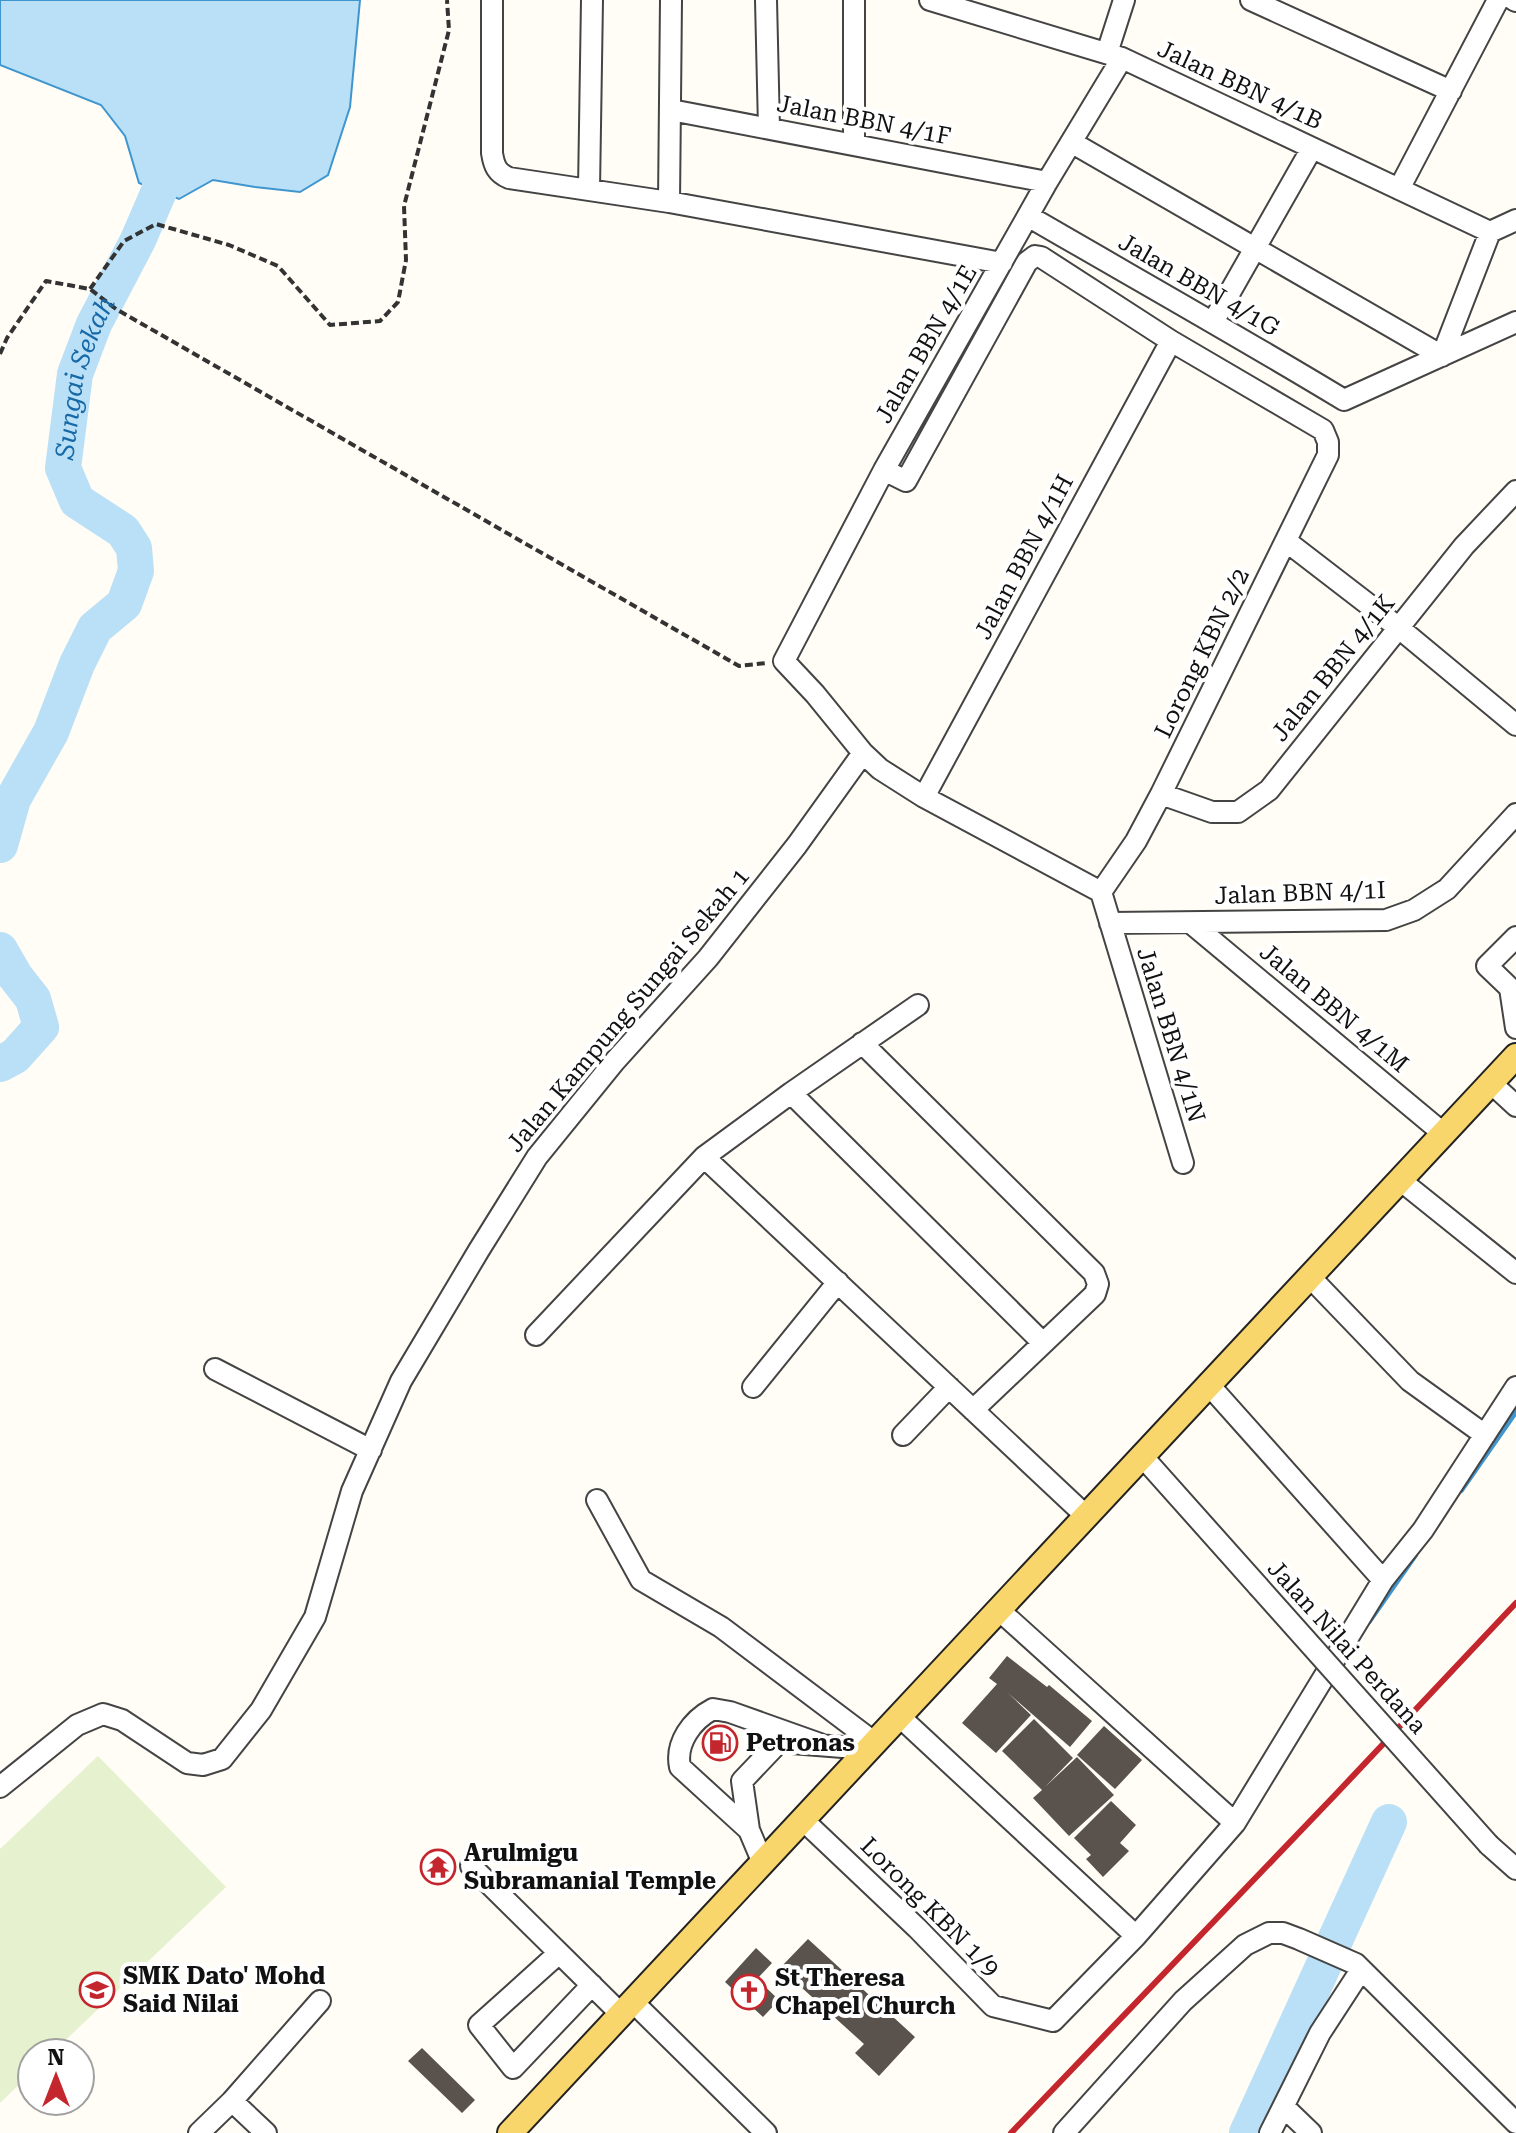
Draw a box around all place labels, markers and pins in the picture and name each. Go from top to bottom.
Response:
fuel station icon: Petronas [701,1724,739,1762]
place label: Petronas [746,1729,855,1757]
place label: Arulmigu Subramanial Temple [464,1839,716,1895]
temple icon: Arulmigu Subramanial Temple [419,1848,457,1886]
place label: SMK Dato' Mohd Said Nilai [123,1962,325,2018]
place label: St Theresa Chapel Church [775,1964,956,2020]
school or university icon: SMK Dato' Mohd Said Nilai [78,1971,116,2009]
church icon: St Theresa Chapel Church [730,1973,768,2011]

